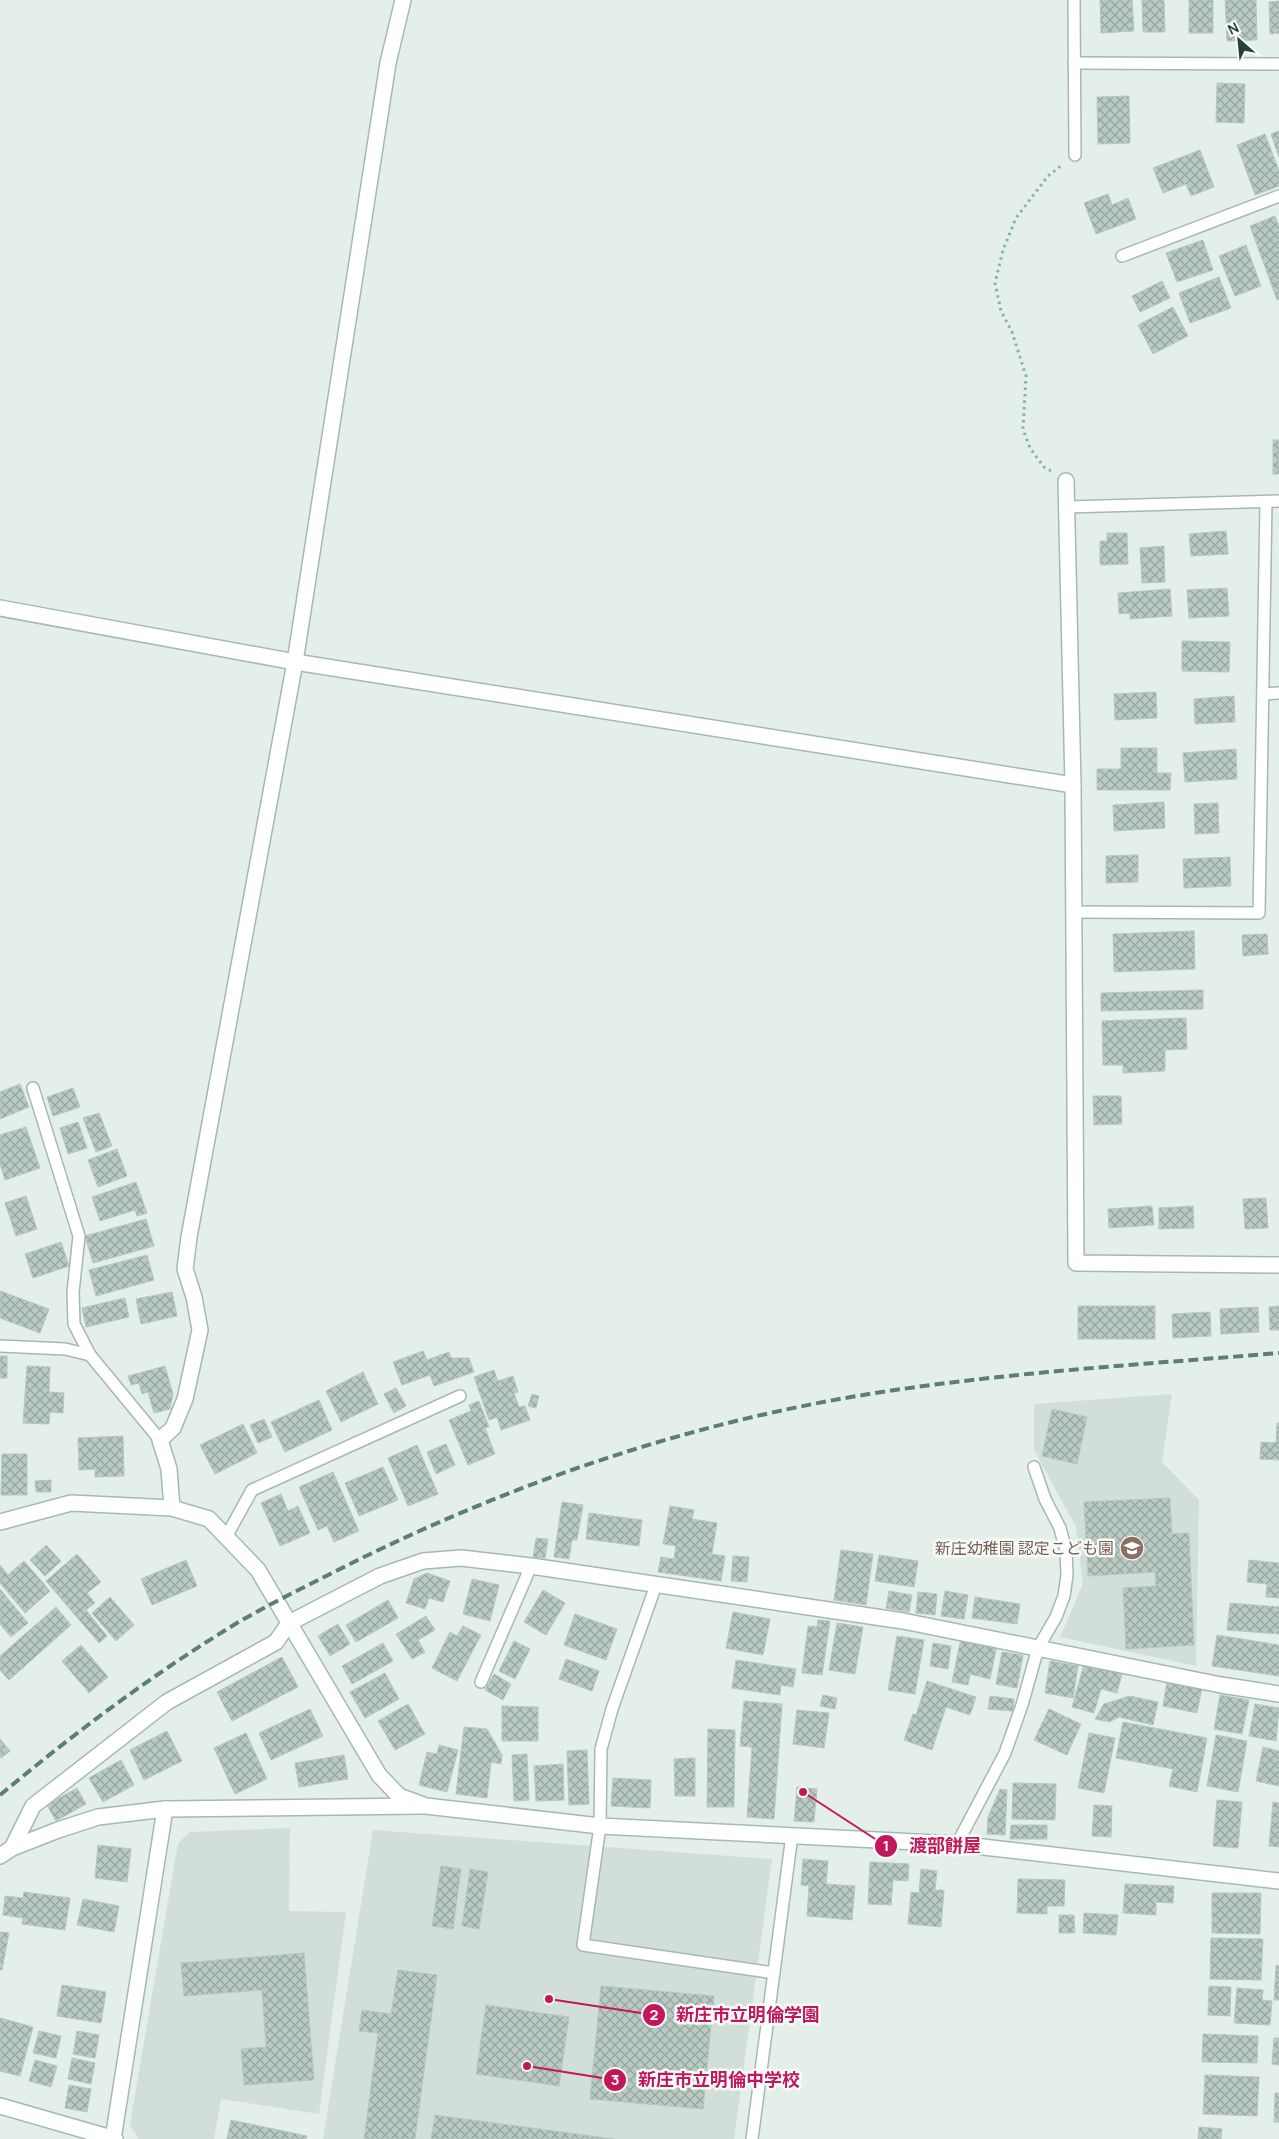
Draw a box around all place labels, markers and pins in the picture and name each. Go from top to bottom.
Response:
school or university icon: 新庄幼稚園 認定こども園 [1119,1535,1145,1561]
place label: 新庄幼稚園 認定こども園 [935,1537,1114,1559]
callout: 渡部餅屋 [874,1829,991,1862]
callout: 新庄市立明倫学園 [641,1998,830,2031]
callout: 新庄市立明倫中学校 [603,2064,810,2097]

